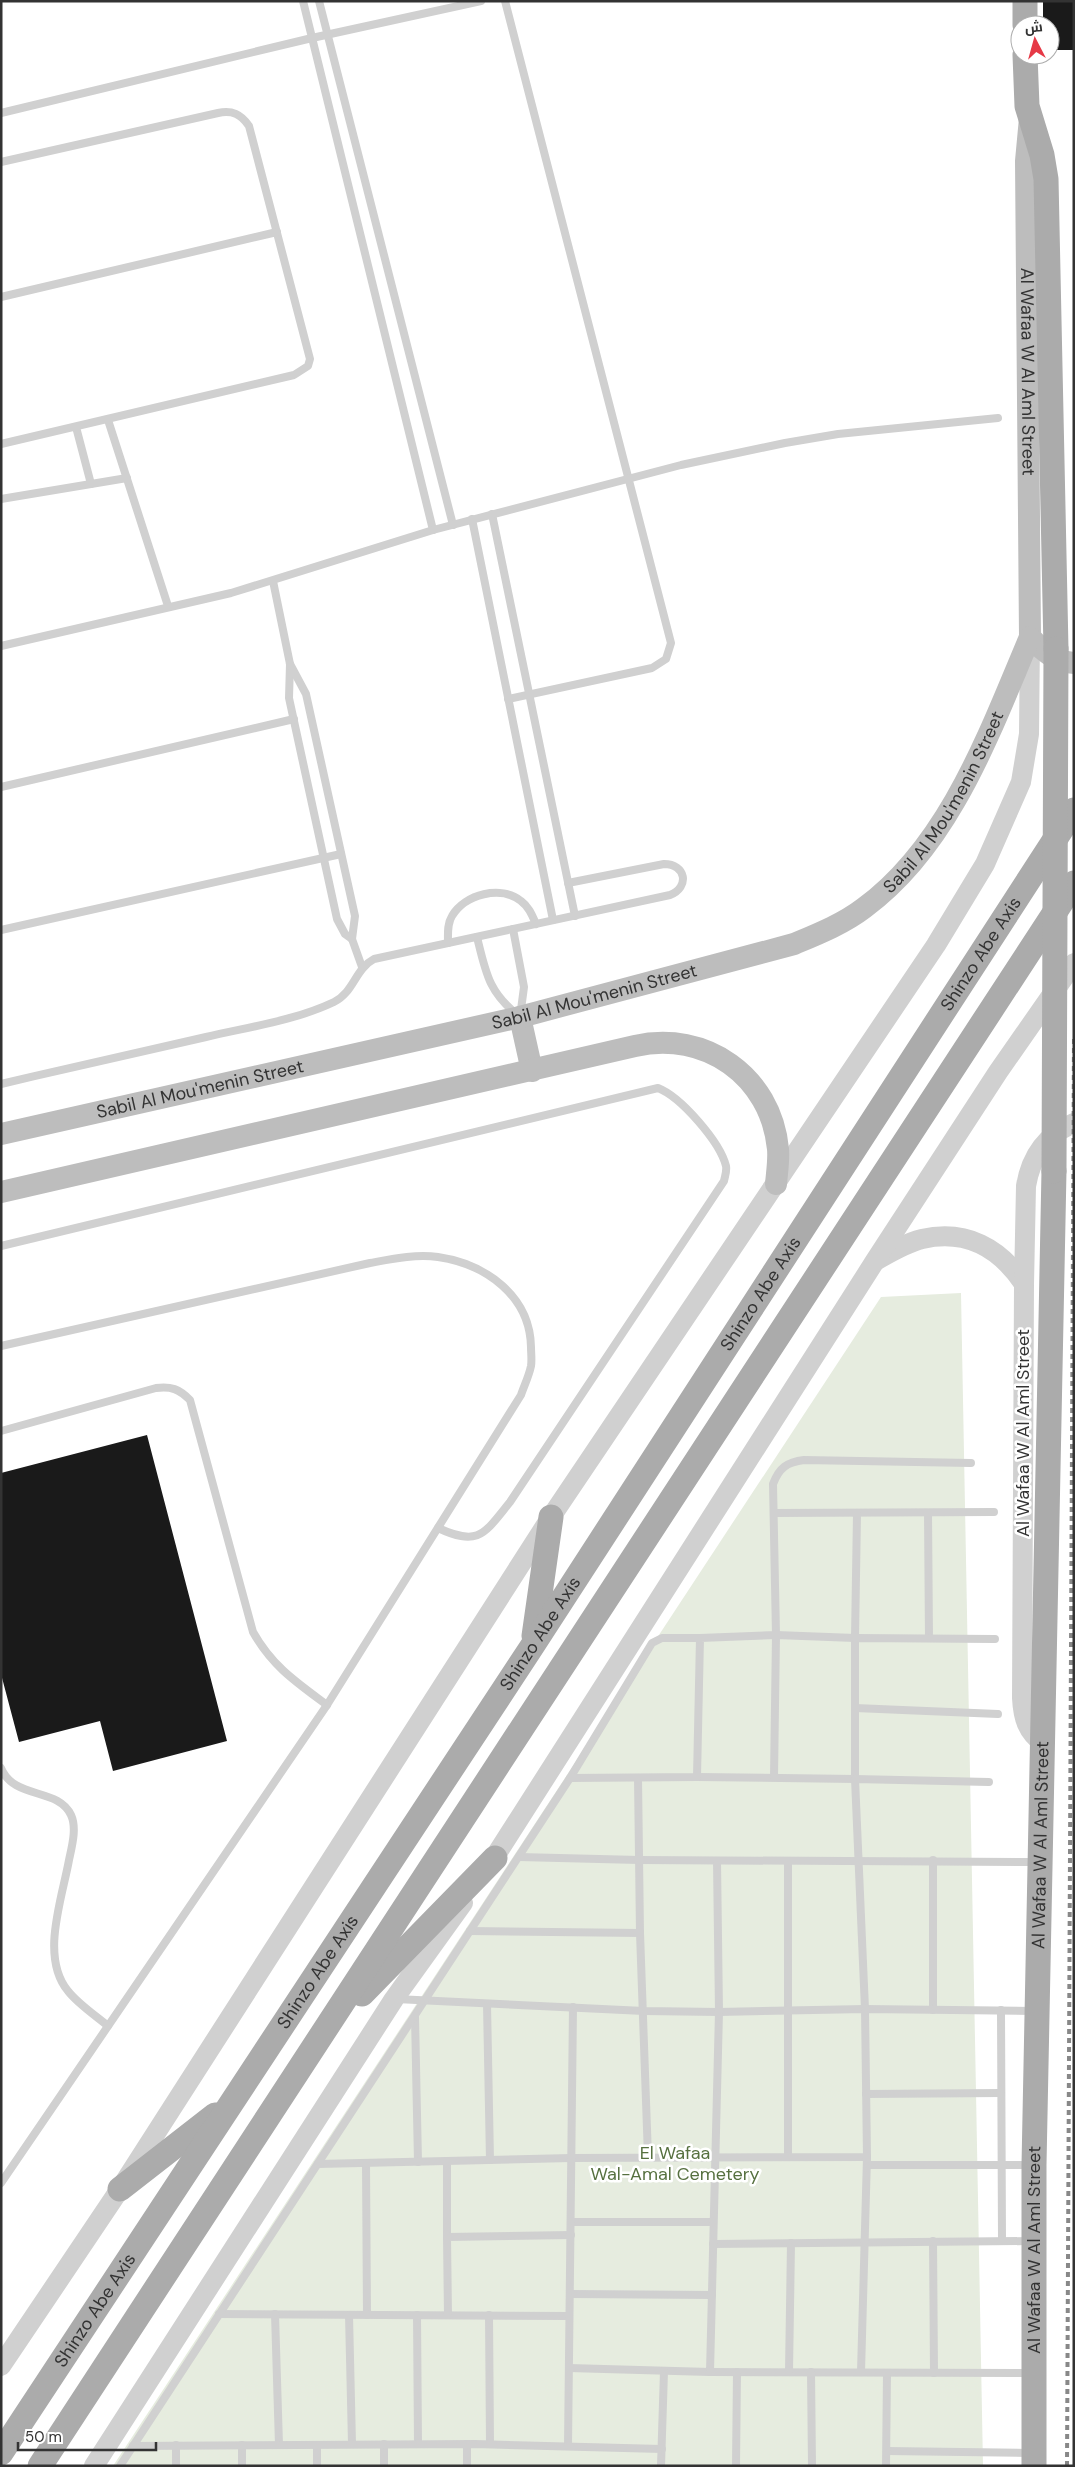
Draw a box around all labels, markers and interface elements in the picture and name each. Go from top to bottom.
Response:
north arrow [1010,15,1060,65]
text: ش [1024,17,1044,37]
street label: Al Wafaa W Al Aml Street [1015,268,1041,476]
street label: Sabil Al Mou'menin Street [878,707,1009,899]
street label: Shinzo Abe Axis [935,892,1027,1016]
street label: Sabil Al Mou'menin Street [489,958,700,1035]
street label: Sabil Al Mou'menin Street [94,1054,306,1124]
street label: Shinzo Abe Axis [715,1232,806,1356]
street label: Al Wafaa W Al Aml Street [1011,1329,1035,1537]
street label: Shinzo Abe Axis [494,1572,586,1695]
street label: Al Wafaa W Al Aml Street [1026,1741,1055,1949]
street label: Shinzo Abe Axis [272,1910,364,2034]
park label: El Wafaa Wal-Amal Cemetery [591,2141,759,2186]
street label: Al Wafaa W Al Aml Street [1022,2146,1046,2354]
street label: Shinzo Abe Axis [49,2249,141,2372]
scale bar [18,2420,155,2452]
text: 50 m [25,2427,62,2447]

